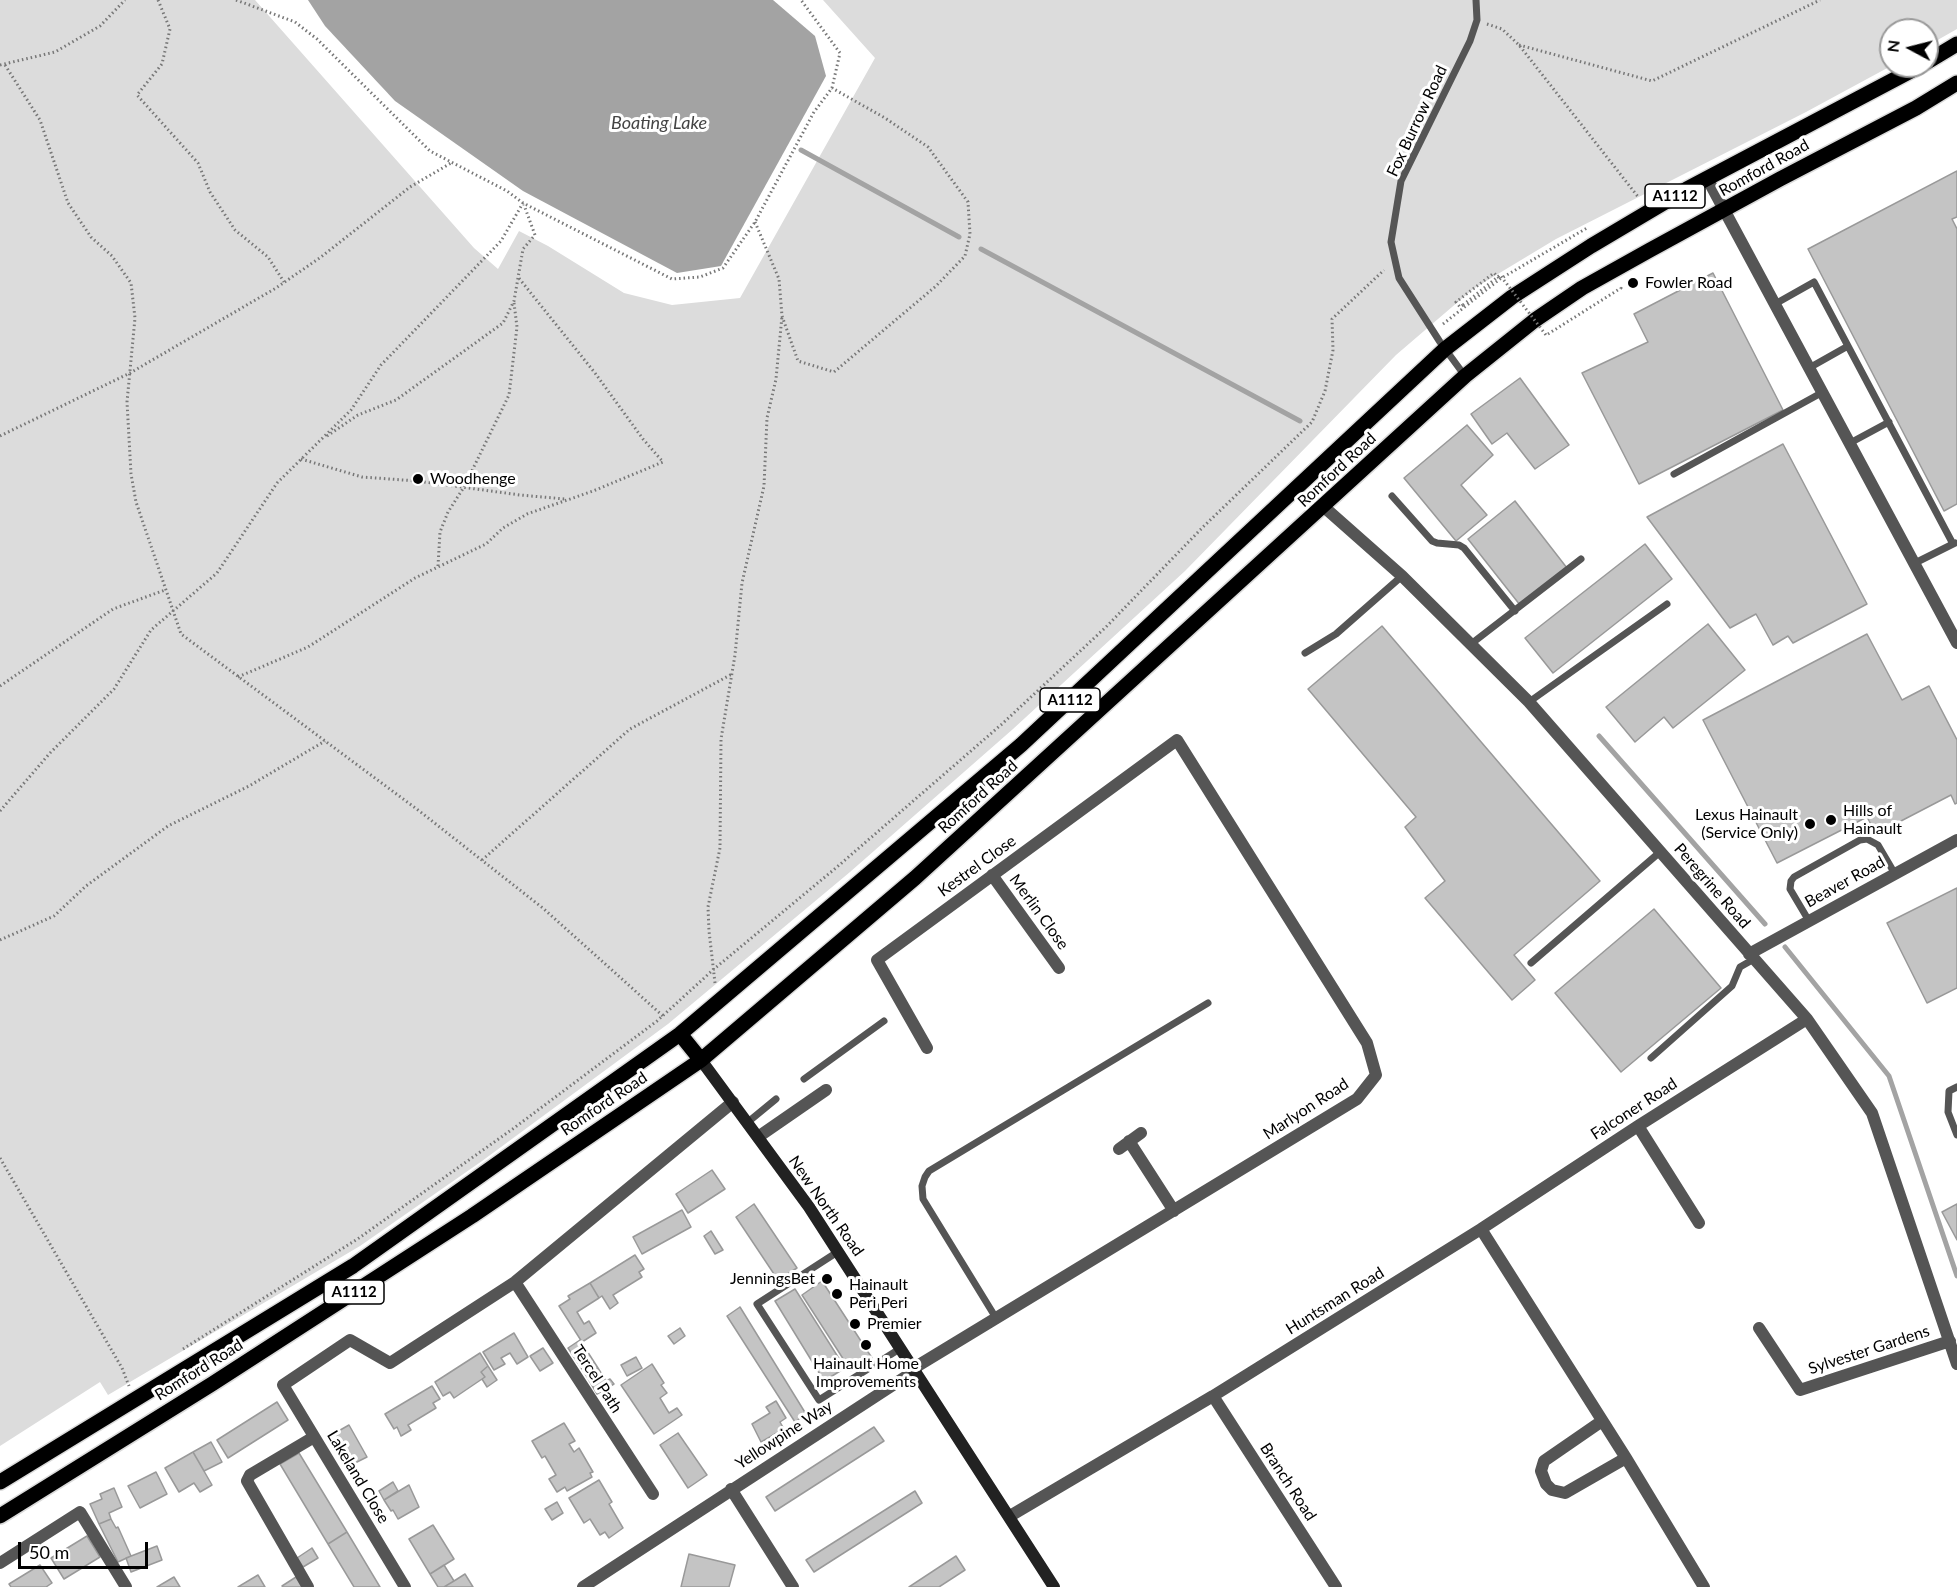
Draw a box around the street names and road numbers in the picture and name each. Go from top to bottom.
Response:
street label: Fox Burrow Road [1383,62,1451,180]
street label: Romford Road [1716,135,1812,201]
road number: A1112 [1645,184,1705,208]
street label: Romford Road [1294,429,1380,511]
road number: A1112 [1040,688,1100,712]
street label: Romford Road [934,756,1022,838]
street label: Kestrel Close [934,831,1020,901]
street label: Peregrine Road [1670,840,1754,932]
street label: Beaver Road [1802,852,1888,912]
street label: Merlin Close [1005,871,1073,953]
street label: Romford Road [557,1068,651,1140]
street label: Marlyon Road [1260,1074,1352,1144]
street label: Falconer Road [1587,1074,1681,1144]
street label: New North Road [784,1152,868,1260]
street label: Huntsman Road [1282,1263,1388,1339]
road number: A1112 [324,1280,384,1304]
street label: Sylvester Gardens [1806,1321,1932,1379]
street label: Romford Road [151,1335,247,1405]
street label: Tercel Path [568,1341,626,1417]
street label: Yellowpine Way [732,1397,836,1473]
street label: Lakeland Close [323,1427,393,1527]
street label: Branch Road [1256,1439,1320,1525]

